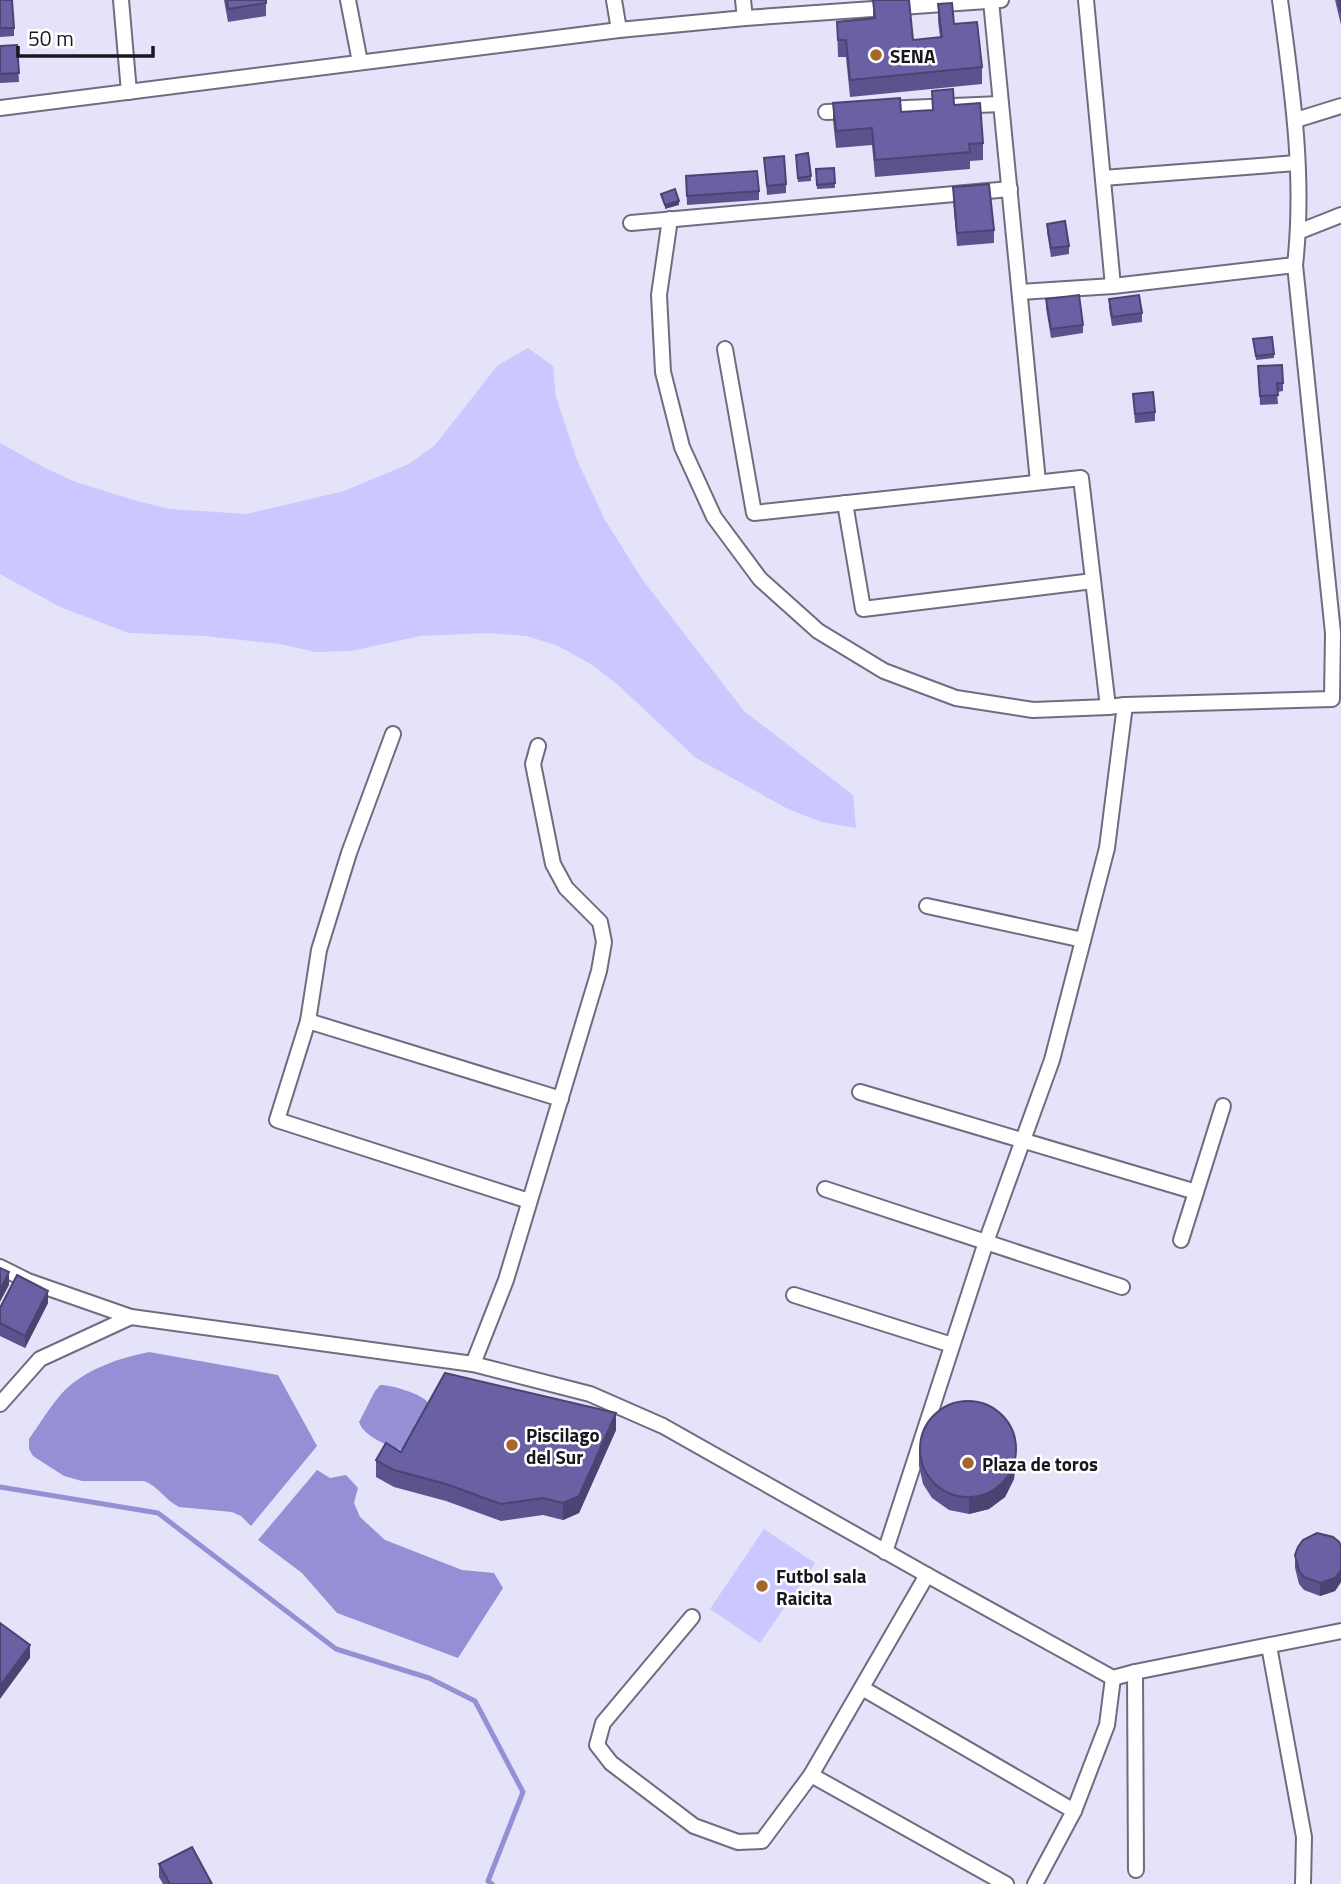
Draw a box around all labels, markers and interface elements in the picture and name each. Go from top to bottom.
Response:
scale bar [18,14,152,58]
text: 50 m [28,22,74,54]
place label: SENA [890,41,936,70]
marker: SENA [868,47,884,63]
place label: Piscilago del Sur [526,1420,600,1471]
marker: Piscilago del Sur [504,1437,520,1453]
place label: Plaza de toros [982,1449,1098,1478]
marker: Plaza de toros [960,1455,976,1471]
place label: Futbol sala Raicita [776,1561,867,1612]
marker: Futbol sala Raicita [754,1578,770,1594]

